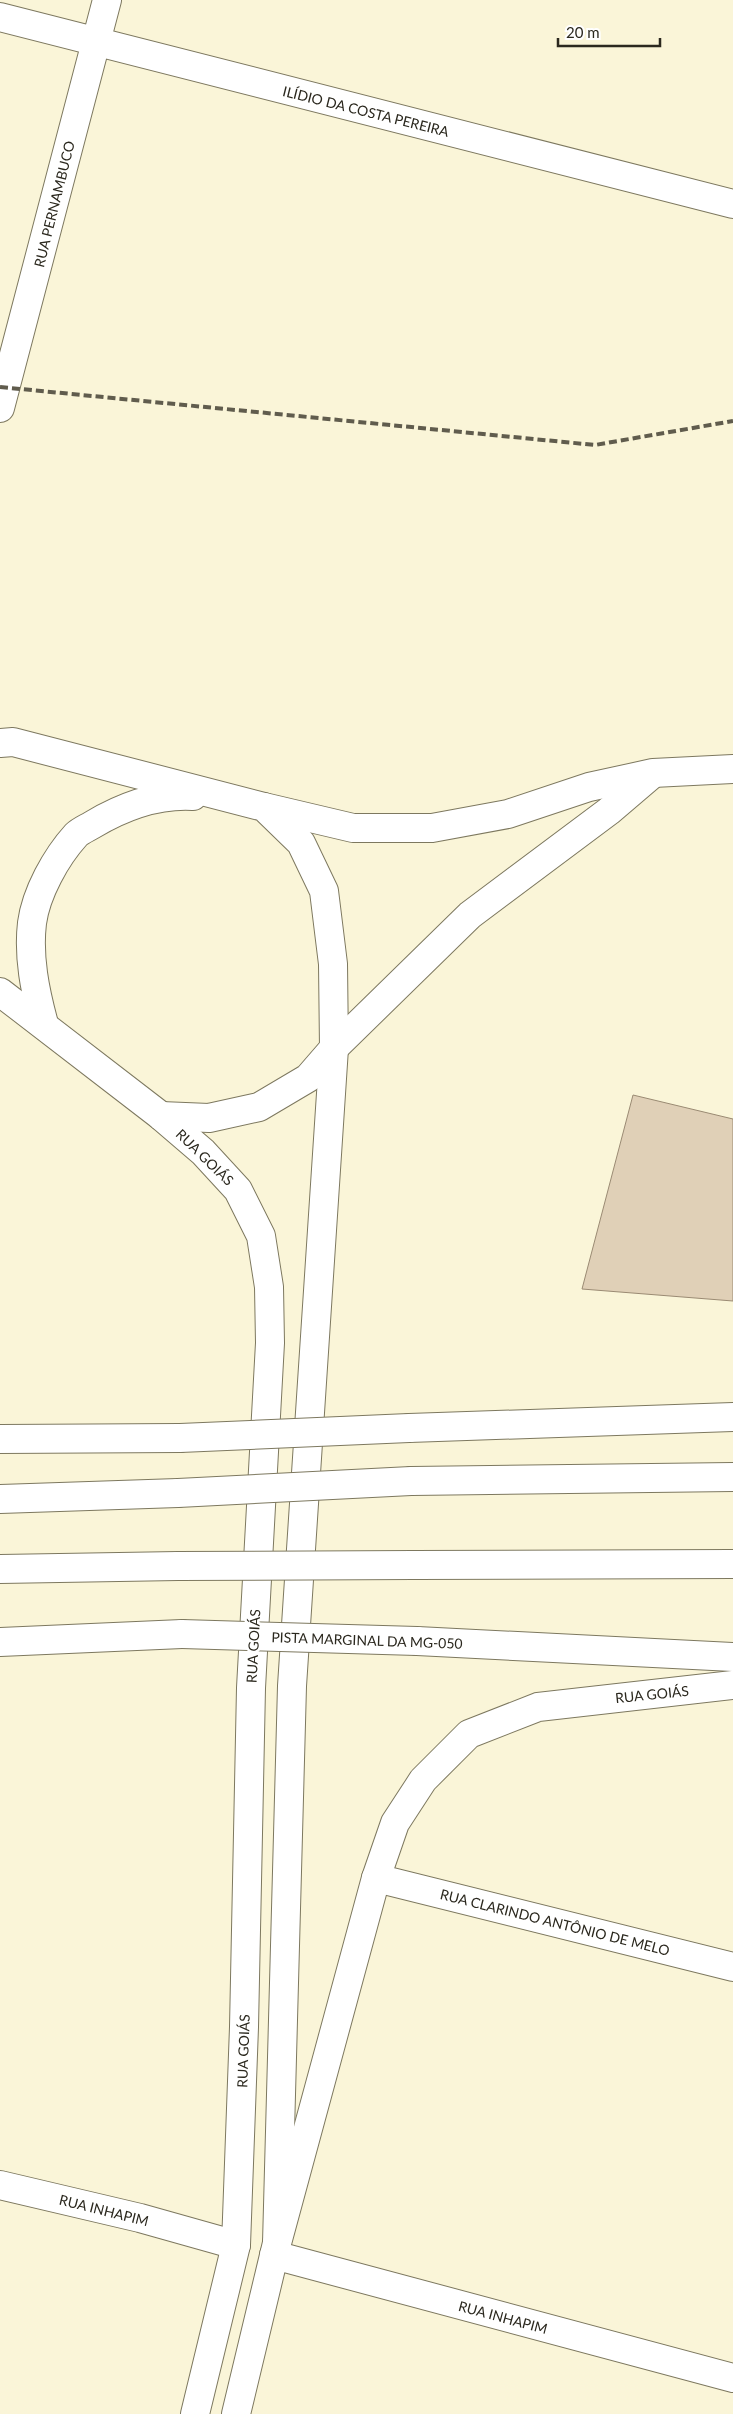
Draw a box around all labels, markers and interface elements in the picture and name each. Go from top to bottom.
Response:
scale bar [558,15,660,47]
text: 20 m [566,23,600,41]
street label: ILÍDIO DA COSTA PEREIRA [281,82,451,140]
street label: RUA PERNAMBUCO [30,139,78,269]
street label: RUA GOIÁS [173,1125,237,1189]
street label: RUA GOIÁS [243,1609,263,1683]
street label: PISTA MARGINAL DA MG-050 [271,1628,463,1652]
street label: RUA GOIÁS [614,1682,690,1706]
street label: RUA CLARINDO ANTÔNIO DE MELO [439,1885,671,1959]
street label: RUA GOIÁS [233,2014,253,2088]
street label: RUA INHAPIM [58,2191,150,2229]
street label: RUA INHAPIM [457,2297,549,2337]

